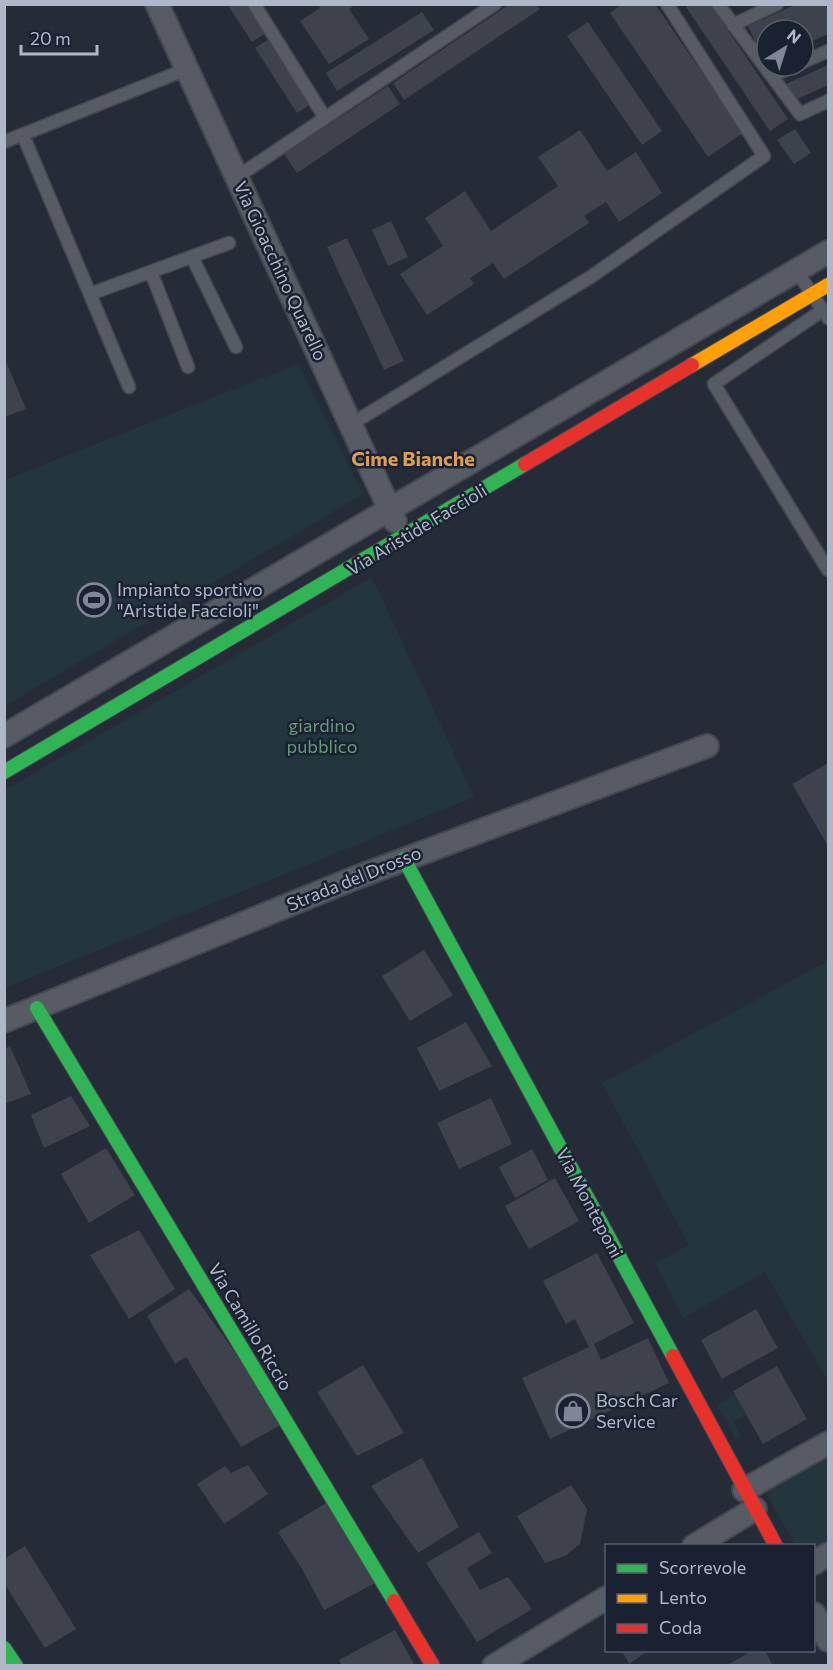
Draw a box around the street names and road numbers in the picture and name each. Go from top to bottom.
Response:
street label: Via Gioacchino Quarello [230,177,332,364]
street label: Via Aristide Faccioli [343,479,490,580]
street label: Strada del Drosso [283,841,424,915]
street label: Via Monteponi [552,1144,628,1261]
street label: Via Camillo Riccio [204,1259,298,1394]

